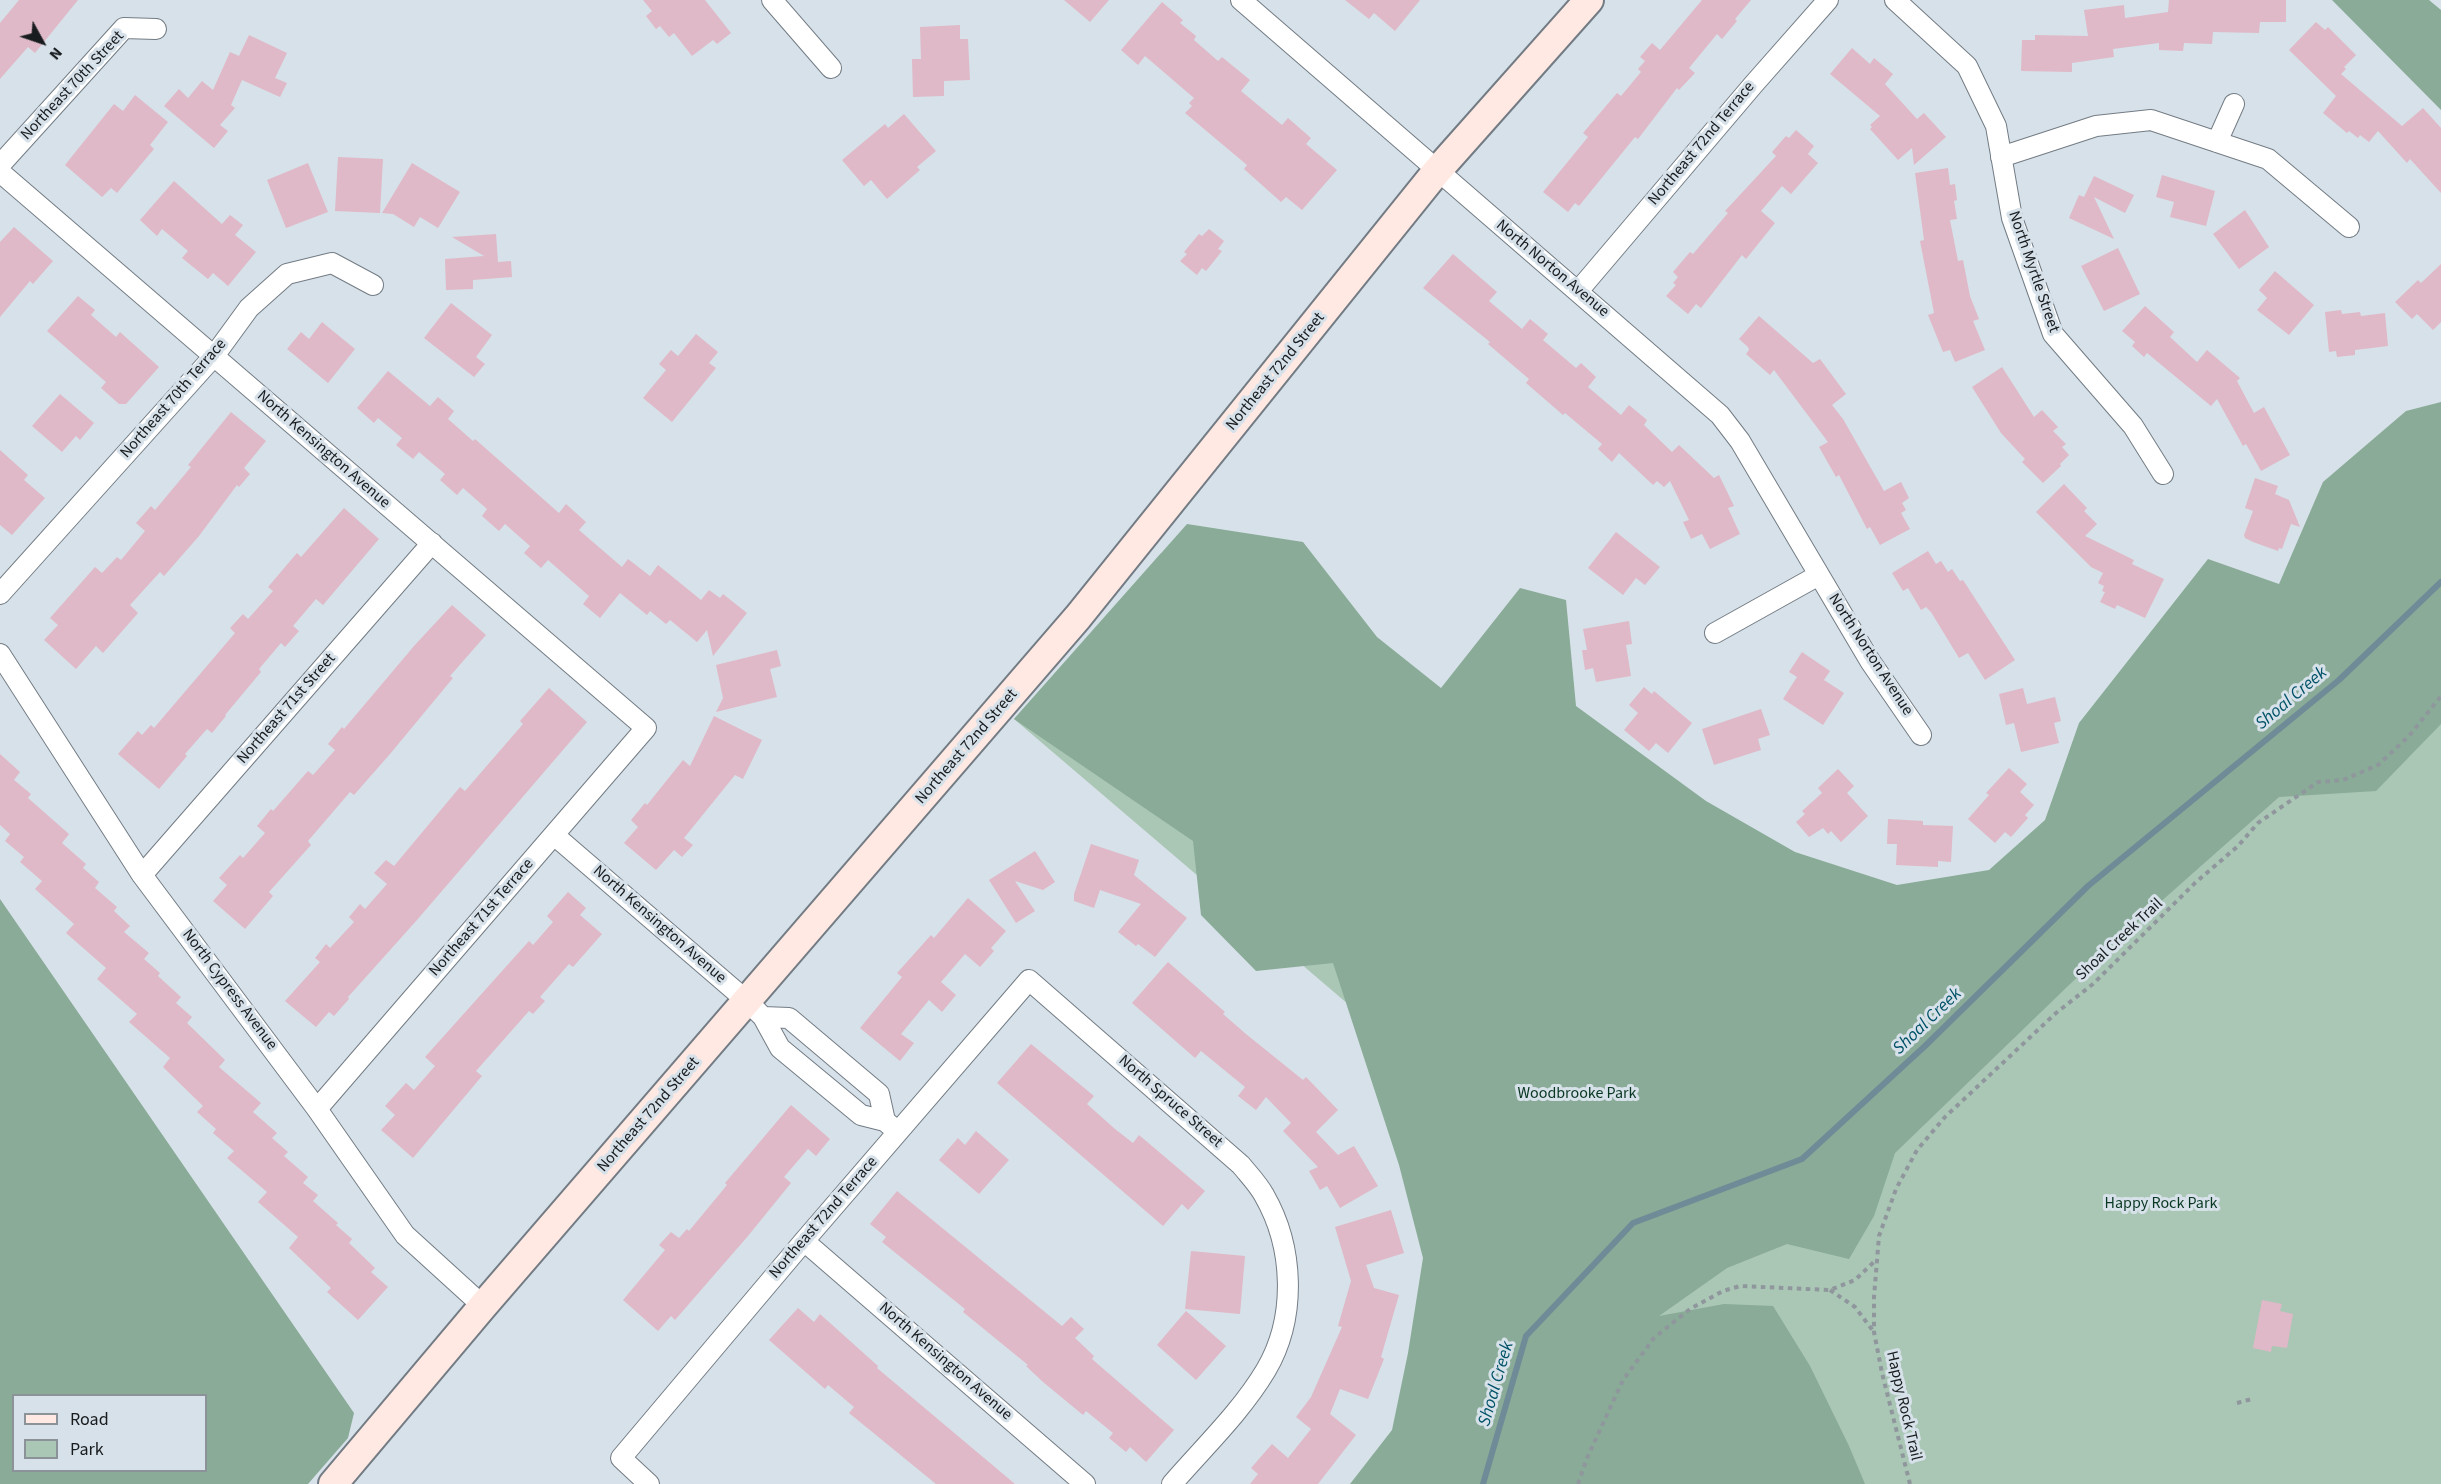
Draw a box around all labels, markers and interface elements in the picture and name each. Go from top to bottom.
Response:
north arrow [12,12,72,72]
street label: Northeast 70th Street [17,27,129,145]
street label: Northeast 72nd Terrace [1645,78,1759,210]
street label: North Myrtle Street [2003,209,2063,335]
street label: North Norton Avenue [1492,216,1612,322]
street label: Northeast 72nd Street [1223,309,1329,435]
street label: Northeast 70th Terrace [117,335,231,463]
street label: North Kensington Avenue [252,387,394,513]
street label: North Norton Avenue [1823,590,1917,720]
street label: Northeast 71st Street [234,650,340,768]
water label: Shoal Creek [2252,663,2332,735]
street label: Northeast 72nd Street [912,686,1022,808]
street label: Northeast 71st Terrace [426,855,538,981]
street label: North Kensington Avenue [588,862,730,988]
street label: Shoal Creek Trail [2073,895,2167,985]
street label: North Cypress Avenue [177,926,281,1054]
water label: Shoal Creek [1889,984,1967,1060]
street label: North Spruce Street [1114,1052,1226,1152]
street label: Northeast 72nd Street [594,1054,704,1176]
park label: Woodbrooke Park [1517,1084,1637,1104]
street label: Northeast 72nd Terrace [766,1153,882,1283]
park label: Happy Rock Park [2105,1194,2217,1214]
street label: North Kensington Avenue [874,1299,1016,1425]
water label: Shoal Creek [1475,1339,1519,1429]
street label: Happy Rock Trail [1881,1349,1925,1463]
legend [12,1394,207,1472]
text: Road [70,1407,109,1432]
text: Park [70,1437,104,1462]

